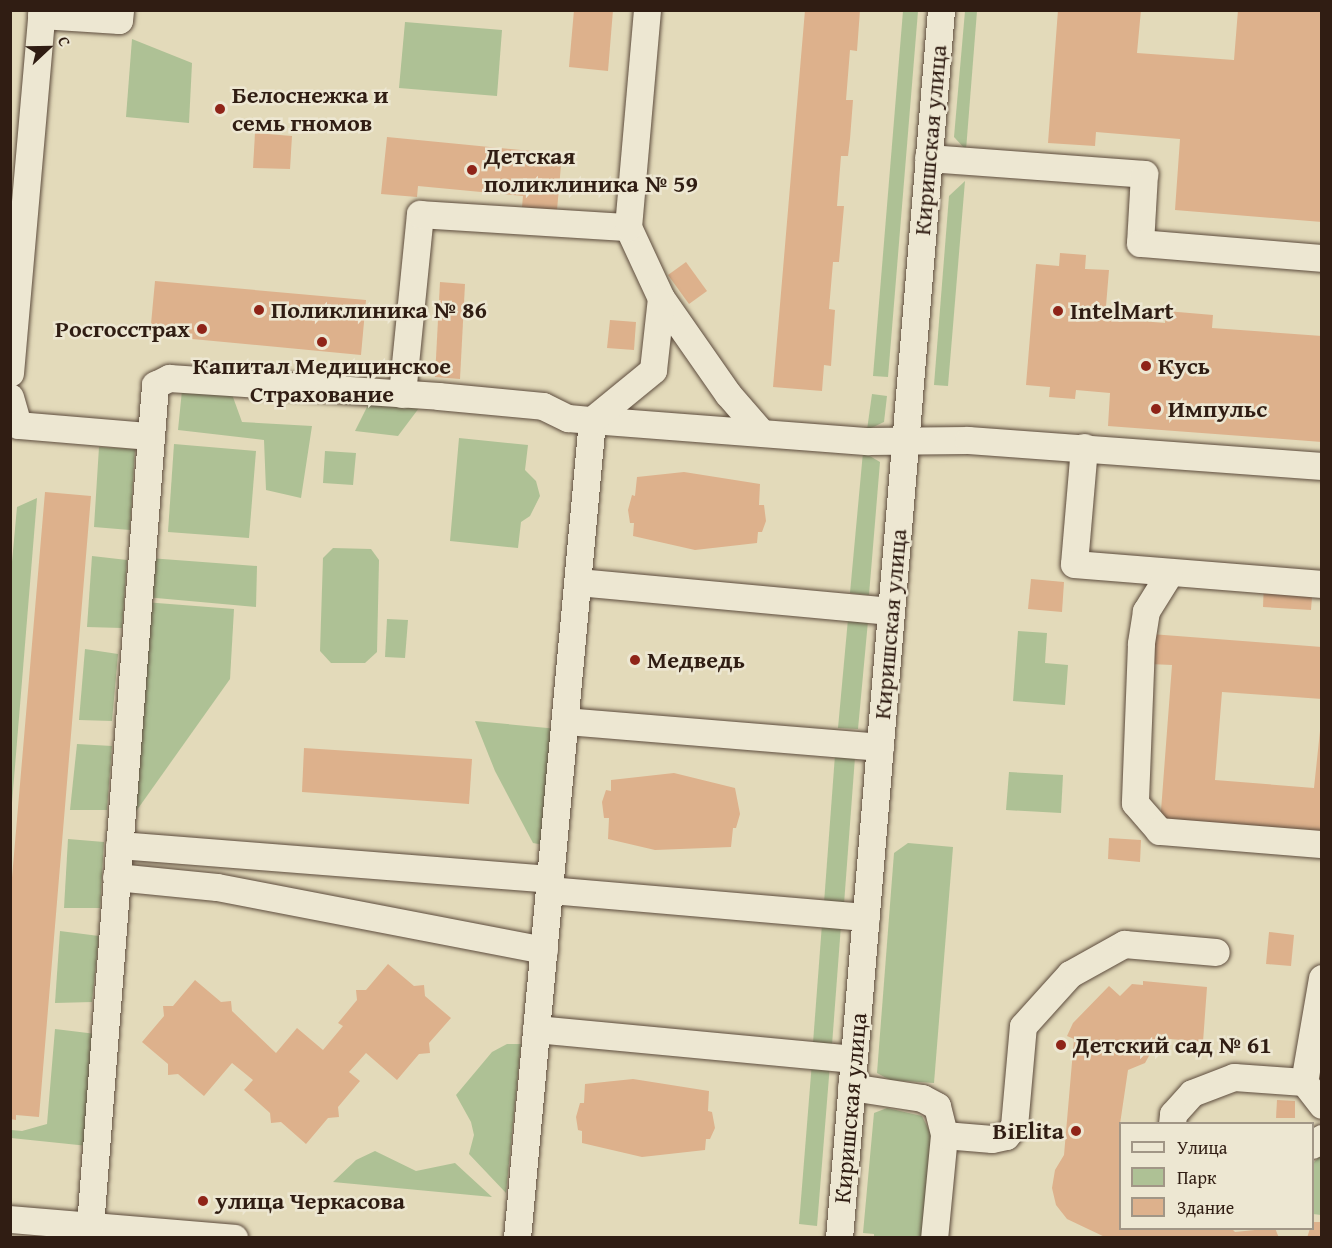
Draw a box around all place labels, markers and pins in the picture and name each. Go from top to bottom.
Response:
place label: Белоснежка и семь гномов [232,81,389,137]
marker: Белоснежка и семь гномов [213,102,227,116]
place label: Детская поликлиника № 59 [484,142,698,198]
marker: Детская поликлиника № 59 [465,163,479,177]
place label: Поликлиника № 86 [271,296,487,324]
place label: IntelMart [1070,297,1174,325]
marker: Поликлиника № 86 [252,303,266,317]
marker: IntelMart [1051,304,1065,318]
place label: Росгосстрах [55,315,190,343]
marker: Росгосстрах [195,322,209,336]
marker: Капитал Медицинское Страхование [315,335,329,349]
place label: Капитал Медицинское Страхование [193,352,451,408]
place label: Кусь [1158,352,1210,380]
marker: Кусь [1139,359,1153,373]
place label: Импульс [1168,395,1267,423]
marker: Импульс [1149,402,1163,416]
place label: Медведь [647,646,745,674]
marker: Медведь [628,653,642,667]
place label: Детский сад № 61 [1073,1031,1272,1059]
marker: Детский сад № 61 [1054,1038,1068,1052]
place label: BiElita [993,1117,1064,1145]
marker: BiElita [1069,1124,1083,1138]
place label: улица Черкасова [215,1187,405,1215]
marker: улица Черкасова [196,1194,210,1208]

